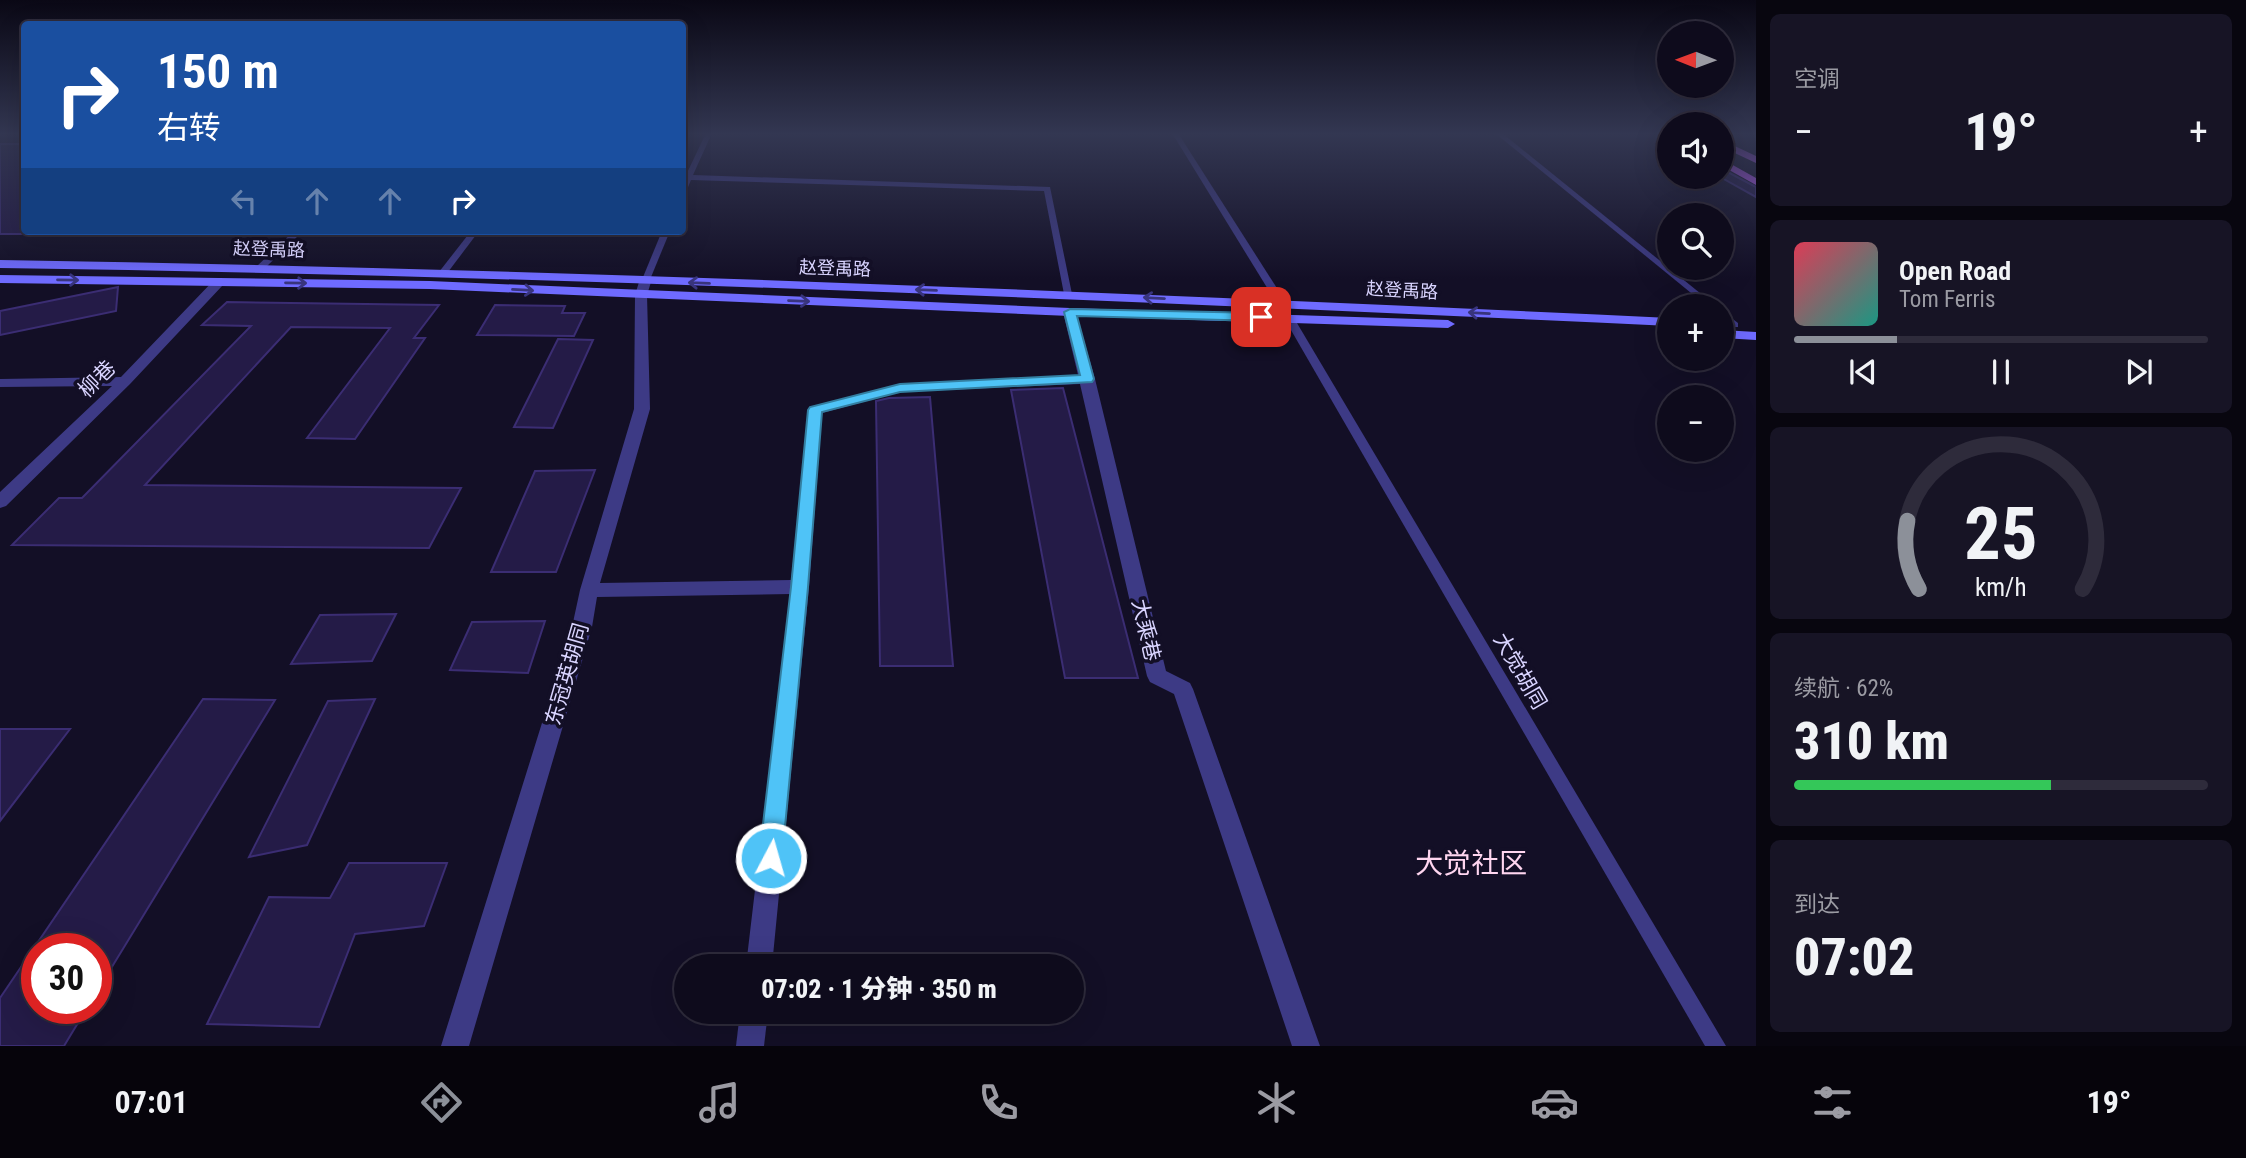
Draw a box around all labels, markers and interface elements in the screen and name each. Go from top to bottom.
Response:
north arrow [1657,21,1734,98]
map controls [1657,21,1734,462]
text: 150 m [157,43,279,100]
icon: right [42,49,133,140]
text: 空调 [1794,66,1840,93]
text: 19° [1964,102,2038,163]
text: 右转 [157,109,221,147]
text: − [1794,110,1813,154]
text: + [2189,110,2208,154]
button: sound [1657,112,1734,189]
icon: left [225,182,263,220]
icon: ahead [298,182,336,220]
icon: ahead [371,182,409,220]
icon: right [444,182,482,220]
button: search [1657,203,1734,280]
street label: 赵登禹路 [233,237,305,261]
street label: 赵登禹路 [799,256,871,280]
text: Open Road [1899,256,2011,286]
one-way arrow [56,273,79,287]
one-way arrow [688,276,711,290]
one-way arrow [284,277,307,290]
street label: 赵登禹路 [1365,278,1439,302]
one-way arrow [511,283,534,296]
one-way arrow [915,283,938,296]
text: Tom Ferris [1899,286,1995,313]
pin [1231,287,1291,347]
one-way arrow [1143,291,1166,304]
button: + [1657,294,1734,371]
one-way arrow [788,295,811,308]
icon: arrive [1242,298,1280,336]
one-way arrow [1468,306,1491,319]
icon: previous [1844,353,1882,391]
icon: pause [1982,353,2020,391]
icon: next [2120,353,2158,391]
street label: 柳巷 [74,356,120,402]
button: − [1657,385,1734,462]
text: 25 [1964,491,2038,577]
text: km/h [1975,573,2027,602]
street label: 大乘巷 [1127,597,1165,663]
street label: 东冠英胡同 [541,620,593,728]
street label: 大觉胡同 [1489,629,1551,713]
text: 续航 · 62% [1794,675,1893,702]
text: 310 km [1794,711,1949,772]
position arrow [734,821,808,895]
district label: 大觉社区 [1415,847,1527,880]
text: 到达 [1794,891,1840,918]
text: 07:02 [1794,927,1914,988]
speed limit sign: 30 [21,933,112,1024]
text: 07:02 · 1 分钟 · 350 m [761,974,997,1004]
icon: directions [417,1078,466,1127]
icon: music [695,1078,744,1127]
icon: phone [974,1078,1023,1127]
icon: climate [1252,1078,1301,1127]
icon: car [1530,1078,1579,1127]
icon: filters [1808,1078,1857,1127]
text: 07:01 [115,1083,188,1121]
text: 19° [2087,1083,2131,1121]

